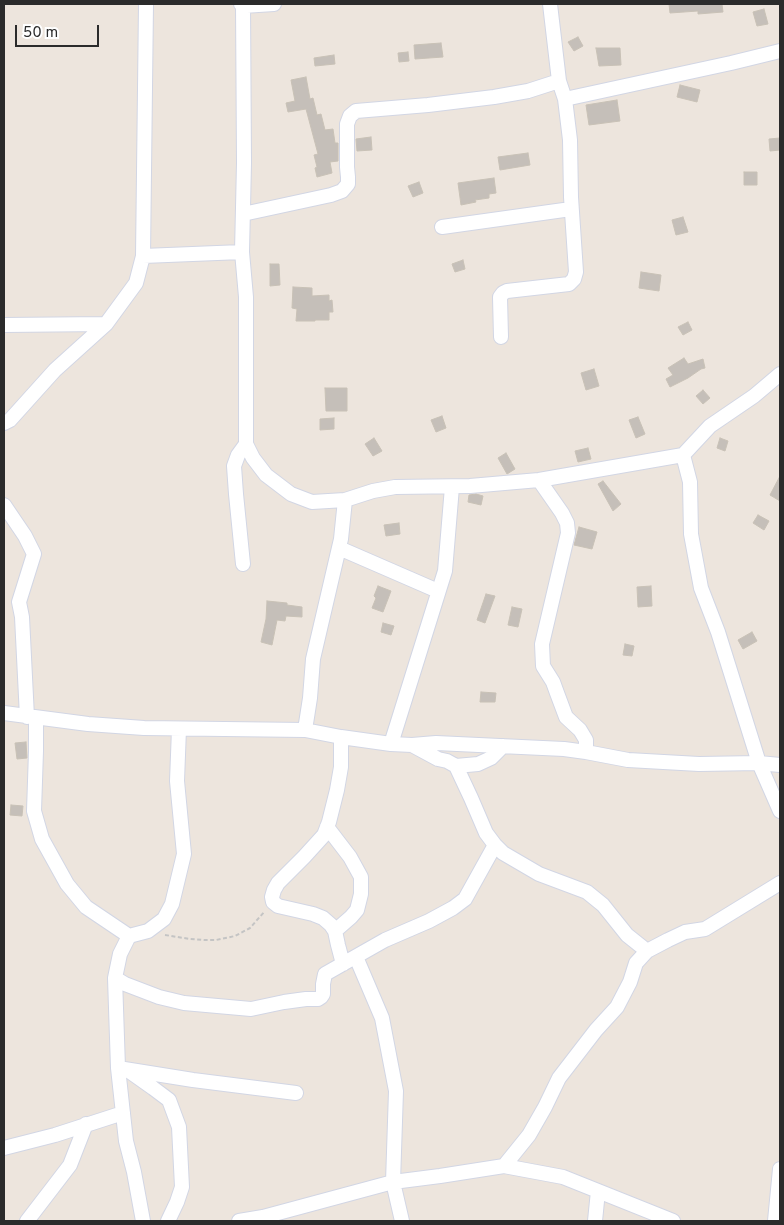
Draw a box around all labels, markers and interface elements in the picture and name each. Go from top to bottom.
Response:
scale bar [18,15,101,47]
text: 50 m [23,24,58,43]

